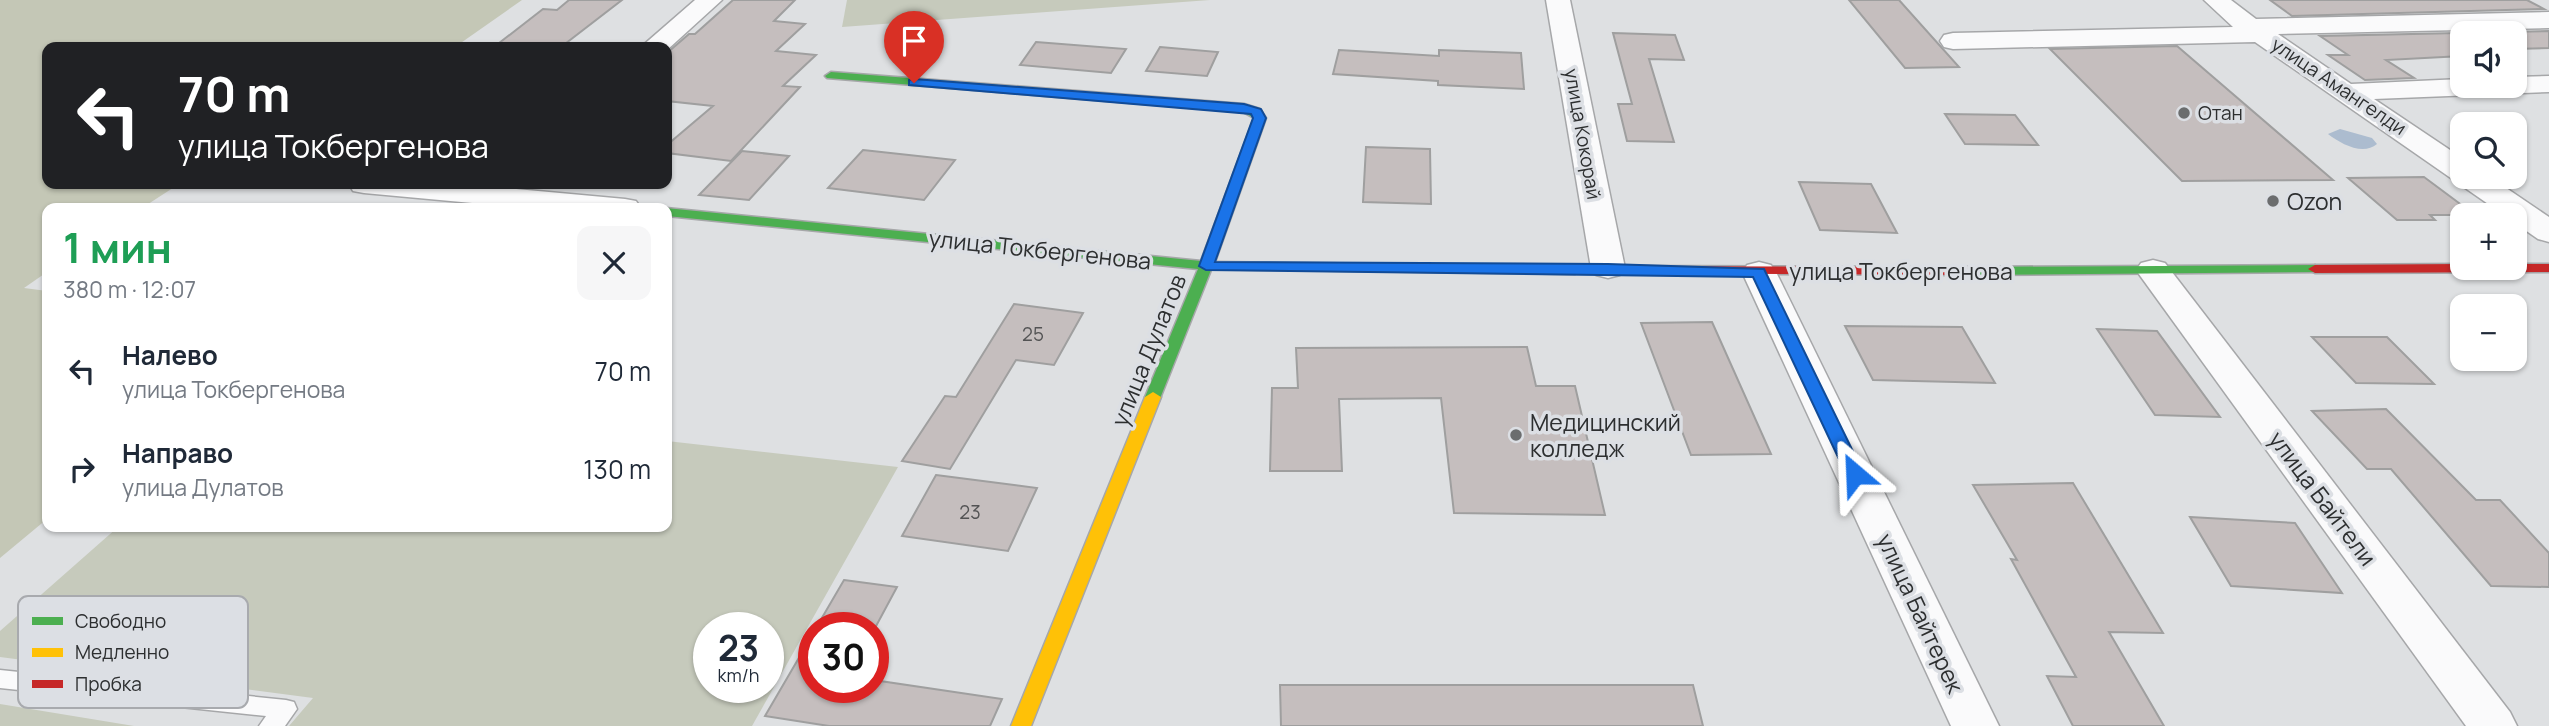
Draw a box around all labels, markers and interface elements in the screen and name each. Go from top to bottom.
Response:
pin [884,11,944,83]
map controls [2450,21,2527,371]
button: sound [2450,21,2527,98]
icon: arrive [895,22,933,60]
street label: улица Амангелди [2266,31,2412,141]
text: 70 m [178,60,290,127]
street label: улица Кокорай [1559,67,1607,201]
icon: left [63,70,154,161]
place label: Отан [2198,100,2243,126]
marker: Отан [2176,105,2192,121]
button: search [2450,112,2527,189]
text: улица Токбергенова [178,124,489,168]
place label: Ozon [2287,185,2342,217]
marker: Ozon [2265,193,2281,209]
button: + [2450,203,2527,280]
text: 1 мин [63,218,172,276]
street label: улица Токбергенова [927,221,1153,277]
button: close [577,226,651,300]
street label: улица Токбергенова [1789,255,2013,287]
street label: улица Дулатов [1103,269,1193,431]
text: 380 m · 12:07 [63,273,196,305]
button: − [2450,294,2527,371]
house number: 25 [1022,321,1044,347]
text: Налево [122,337,218,373]
icon: left [63,352,101,390]
text: 70 m [595,353,651,389]
text: улица Токбергенова [122,373,345,405]
place label: Медицинский колледж [1530,406,1681,464]
street label: улица Байтели [2262,424,2384,572]
marker: Медицинский колледж [1508,427,1524,443]
text: Направо [122,435,233,471]
position arrow [1818,437,1892,511]
icon: right [63,450,101,488]
text: 130 m [583,451,651,487]
text: улица Дулатов [122,471,284,503]
house number: 23 [959,499,981,525]
street label: улица Байтерек [1870,528,1972,699]
legend [18,596,248,708]
text: Свободно [75,608,166,634]
speed limit sign: 30 [798,612,889,703]
text: 23 [718,624,759,672]
text: Медленно [75,639,169,665]
text: km/h [718,663,759,687]
text: Пробка [75,671,142,697]

